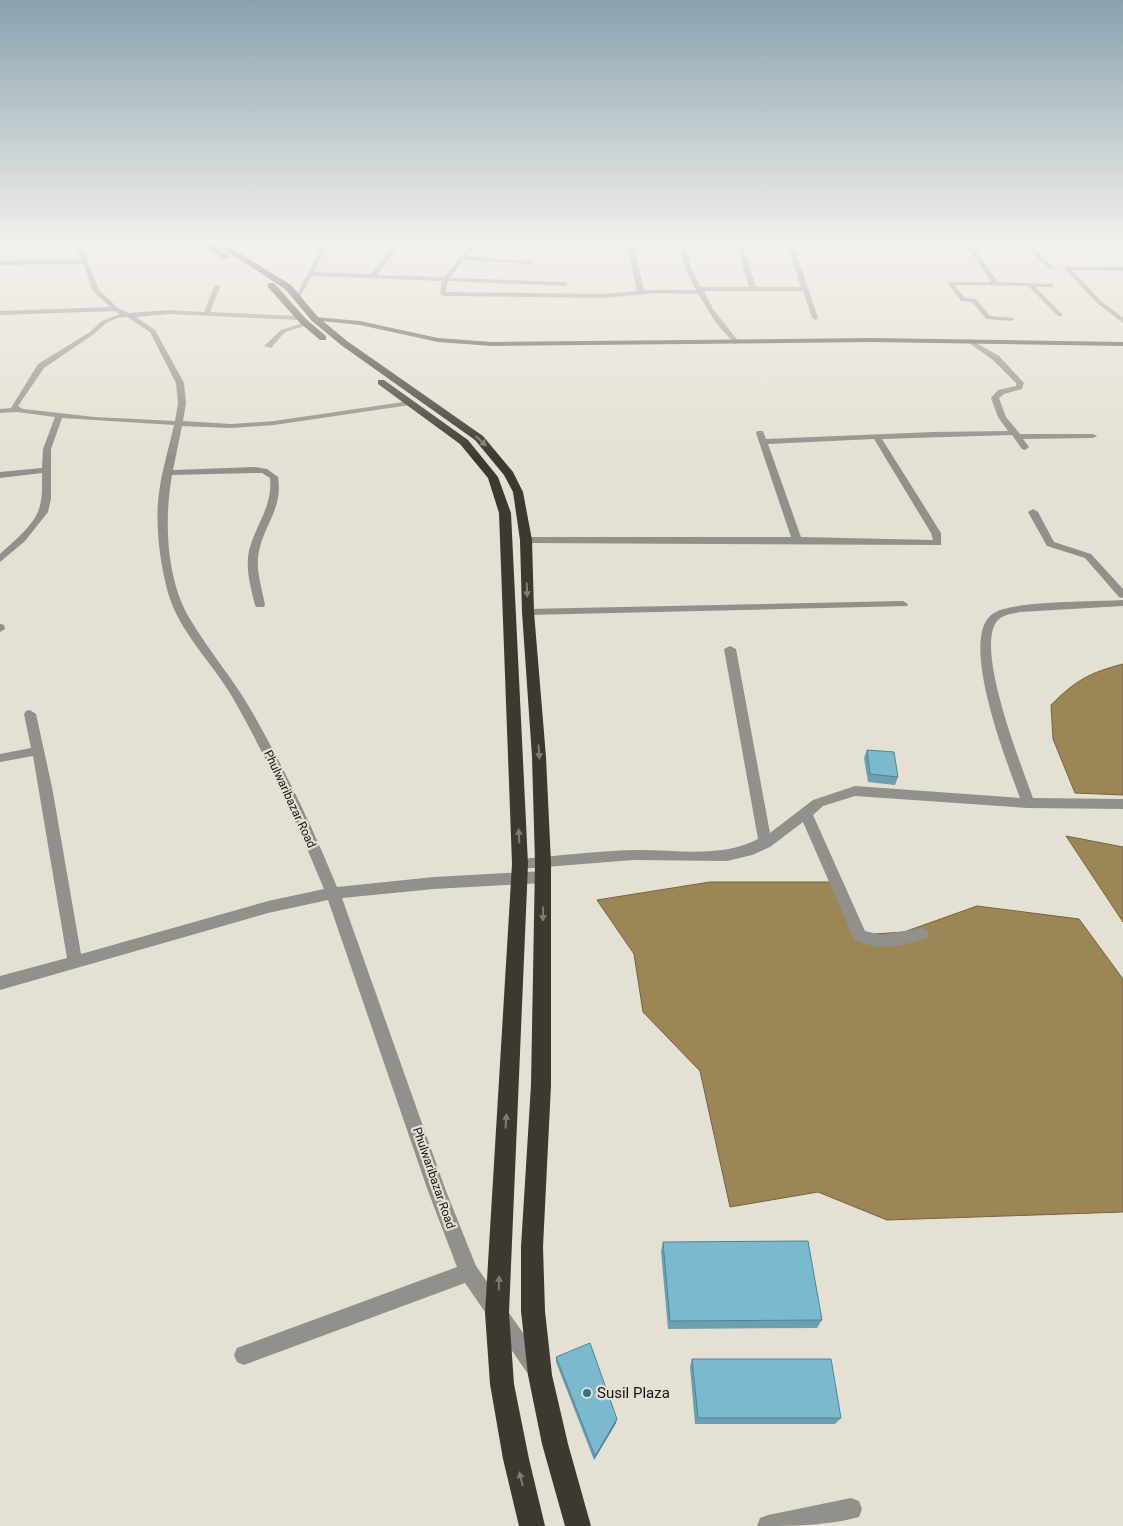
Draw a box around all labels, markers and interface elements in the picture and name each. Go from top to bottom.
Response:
one-way arrow [474,435,486,447]
one-way arrow [524,582,532,598]
one-way arrow [535,744,543,760]
street label: Phulwaribazar Road [261,748,319,850]
one-way arrow [514,828,522,844]
one-way arrow [539,907,547,923]
one-way arrow [503,1113,511,1129]
street label: Phulwaribazar Road [410,1125,458,1231]
one-way arrow [495,1275,503,1291]
place label: Susil Plaza [597,1384,670,1402]
marker: Susil Plaza [581,1387,593,1399]
one-way arrow [517,1471,525,1486]

